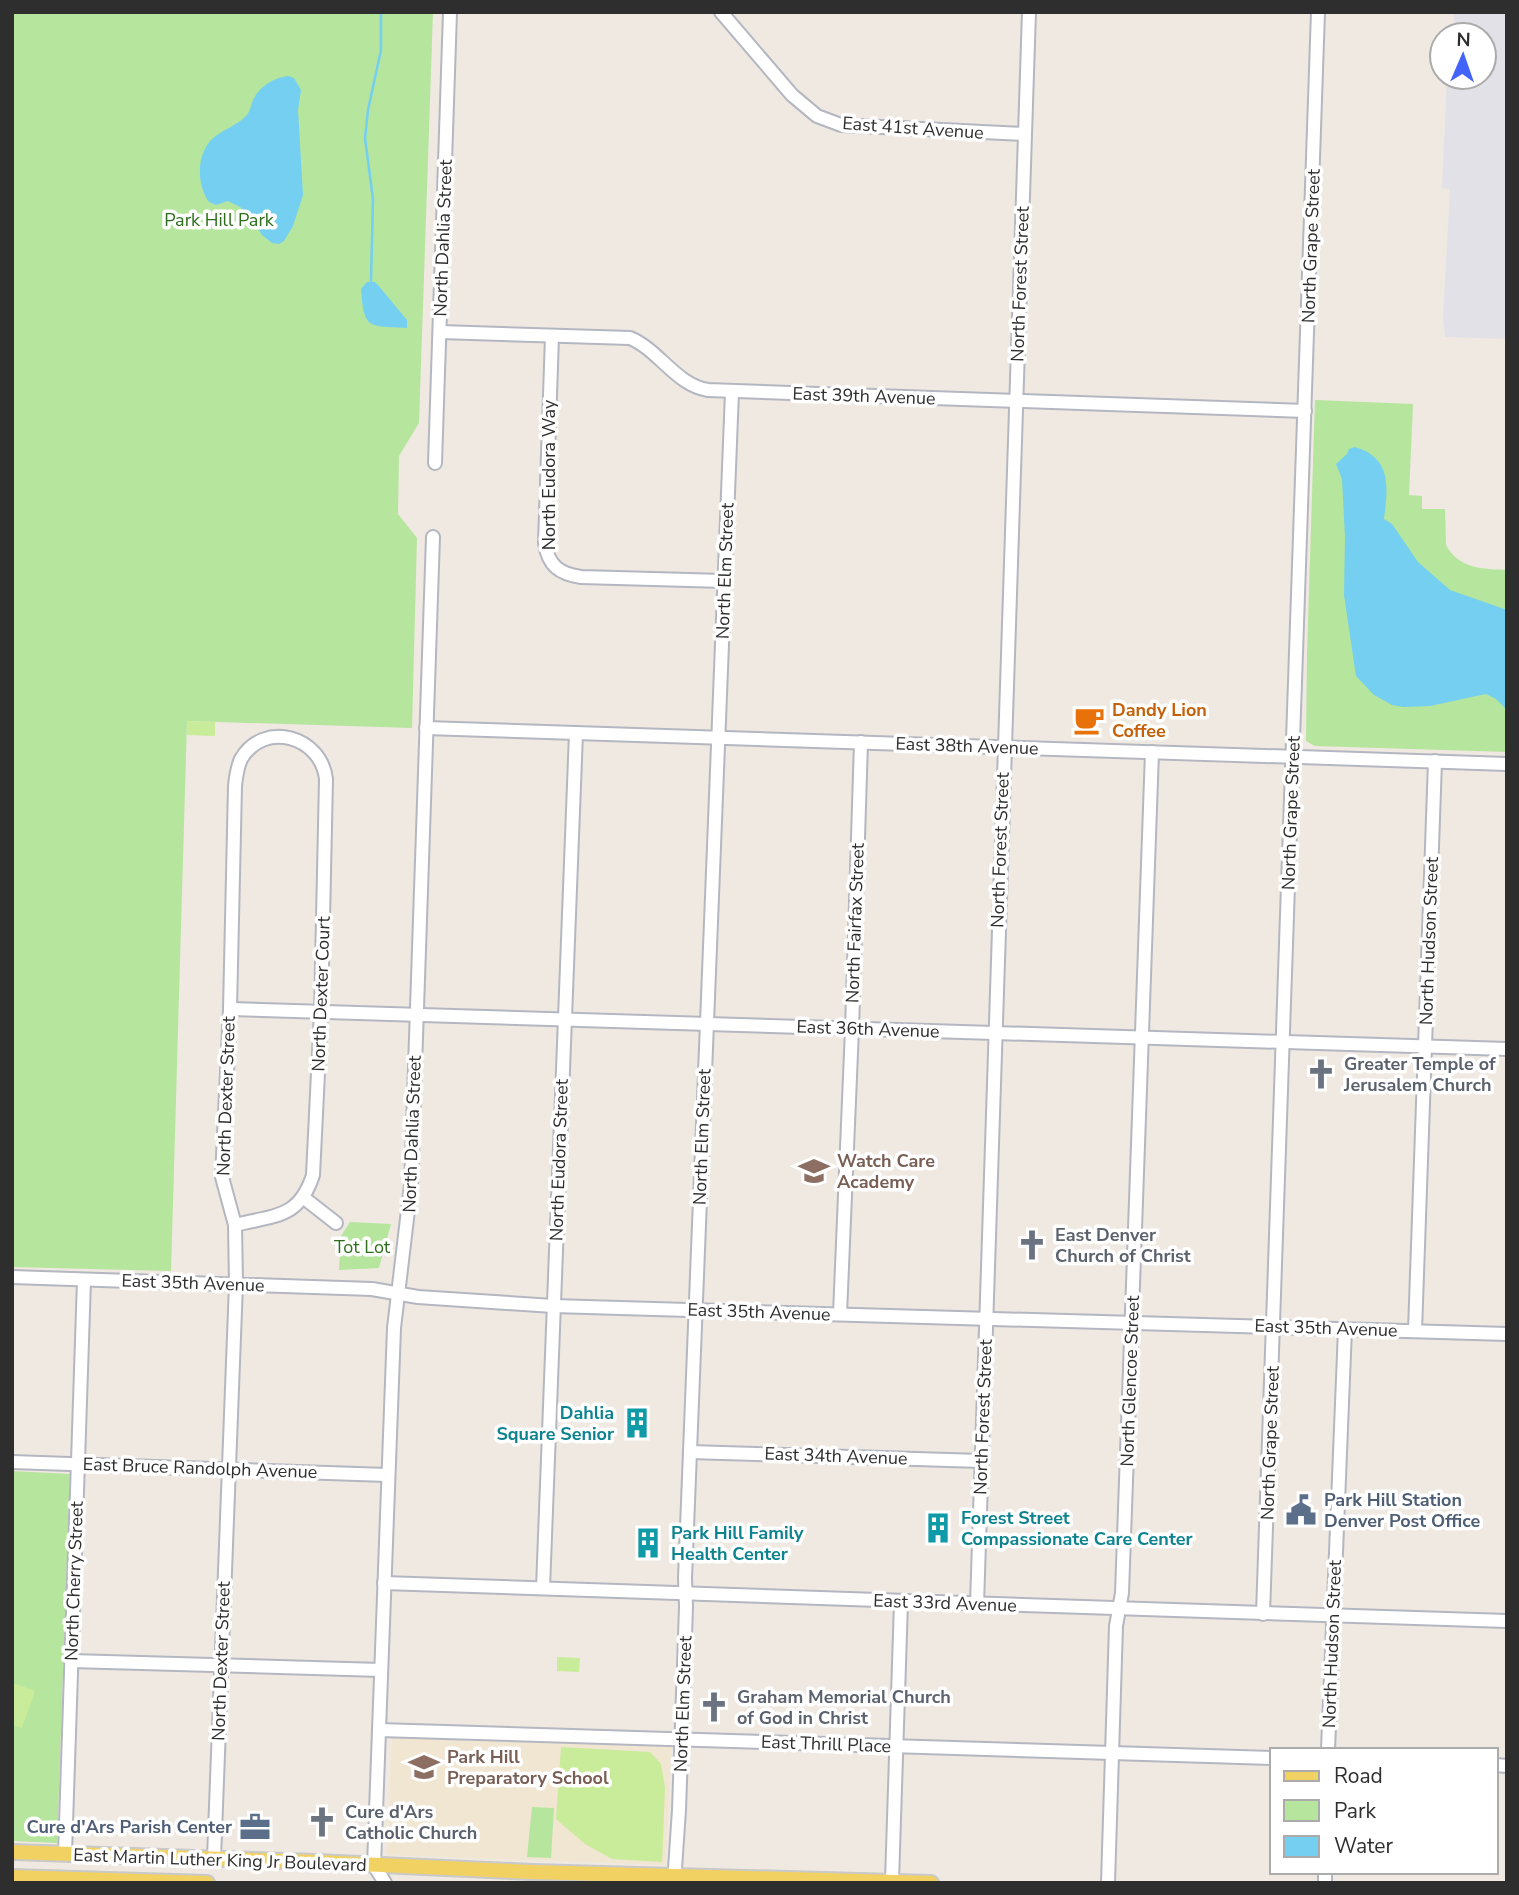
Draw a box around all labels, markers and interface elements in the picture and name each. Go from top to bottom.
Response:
north arrow [1428,21,1498,91]
text: N [1456,27,1471,53]
street label: East 41st Avenue [841,111,985,145]
street label: North Dahlia Street [428,158,458,317]
street label: North Grape Street [1296,168,1326,323]
street label: North Forest Street [1005,205,1035,362]
park label: Park Hill Park [164,208,275,232]
street label: East 39th Avenue [792,382,936,410]
street label: North Eudora Way [537,399,561,550]
street label: North Elm Street [711,502,739,640]
place label: Dandy Lion Coffee [1112,698,1207,743]
cafe icon: Dandy Lion Coffee [1072,703,1106,737]
street label: East 38th Avenue [895,732,1039,760]
street label: North Grape Street [1276,735,1306,890]
street label: North Forest Street [985,771,1015,928]
street label: North Fairfax Street [840,842,870,1003]
street label: North Hudson Street [1414,856,1444,1026]
street label: North Dexter Court [306,915,336,1072]
street label: North Dexter Street [211,1015,241,1176]
street label: East 36th Avenue [796,1015,940,1043]
place label: Greater Temple of Jerusalem Church [1343,1052,1496,1097]
street label: North Dahlia Street [397,1054,427,1213]
church icon: Greater Temple of Jerusalem Church [1304,1057,1338,1091]
street label: North Elm Street [688,1068,716,1206]
street label: North Eudora Street [544,1078,574,1241]
place label: Watch Care Academy [837,1149,935,1194]
school or university icon: Watch Care Academy [797,1154,831,1188]
place label: East Denver Church of Christ [1055,1223,1191,1268]
church icon: East Denver Church of Christ [1015,1228,1049,1262]
park label: Tot Lot [334,1235,391,1259]
street label: East 35th Avenue [121,1269,265,1297]
street label: North Glencoe Street [1115,1294,1145,1467]
street label: East 35th Avenue [687,1298,831,1326]
street label: East 35th Avenue [1254,1314,1398,1342]
street label: North Forest Street [968,1338,998,1495]
street label: North Grape Street [1255,1365,1285,1520]
place label: Dahlia Square Senior [496,1401,614,1446]
building icon: Dahlia Square Senior [620,1406,654,1440]
street label: East 34th Avenue [764,1442,908,1470]
street label: East Bruce Randolph Avenue [82,1452,318,1484]
place label: Park Hill Station Denver Post Office [1324,1488,1481,1533]
public building icon: Park Hill Station Denver Post Office [1284,1493,1318,1527]
street label: North Cherry Street [59,1500,89,1661]
place label: Forest Street Compassionate Care Center [961,1506,1193,1551]
building icon: Forest Street Compassionate Care Center [921,1511,955,1545]
place label: Park Hill Family Health Center [671,1521,804,1566]
building icon: Park Hill Family Health Center [631,1526,665,1560]
street label: North Hudson Street [1317,1559,1347,1729]
street label: North Dexter Street [206,1580,236,1741]
street label: East 33rd Avenue [873,1588,1017,1618]
street label: North Elm Street [669,1635,697,1773]
place label: Graham Memorial Church of God in Christ [737,1685,951,1730]
church icon: Graham Memorial Church of God in Christ [697,1690,731,1724]
street label: East Thrill Place [760,1730,892,1758]
place label: Park Hill Preparatory School [447,1745,609,1790]
legend [1270,1748,1498,1874]
school or university icon: Park Hill Preparatory School [407,1750,441,1784]
text: Road [1334,1762,1383,1790]
text: Park [1334,1797,1376,1825]
place label: Cure d'Ars Catholic Church [345,1800,477,1845]
church icon: Cure d'Ars Catholic Church [305,1805,339,1839]
office icon: Cure d'Ars Parish Center [238,1810,272,1844]
place label: Cure d'Ars Parish Center [26,1815,232,1839]
text: Water [1334,1832,1393,1860]
street label: East Martin Luther King Jr Boulevard [73,1843,367,1877]

